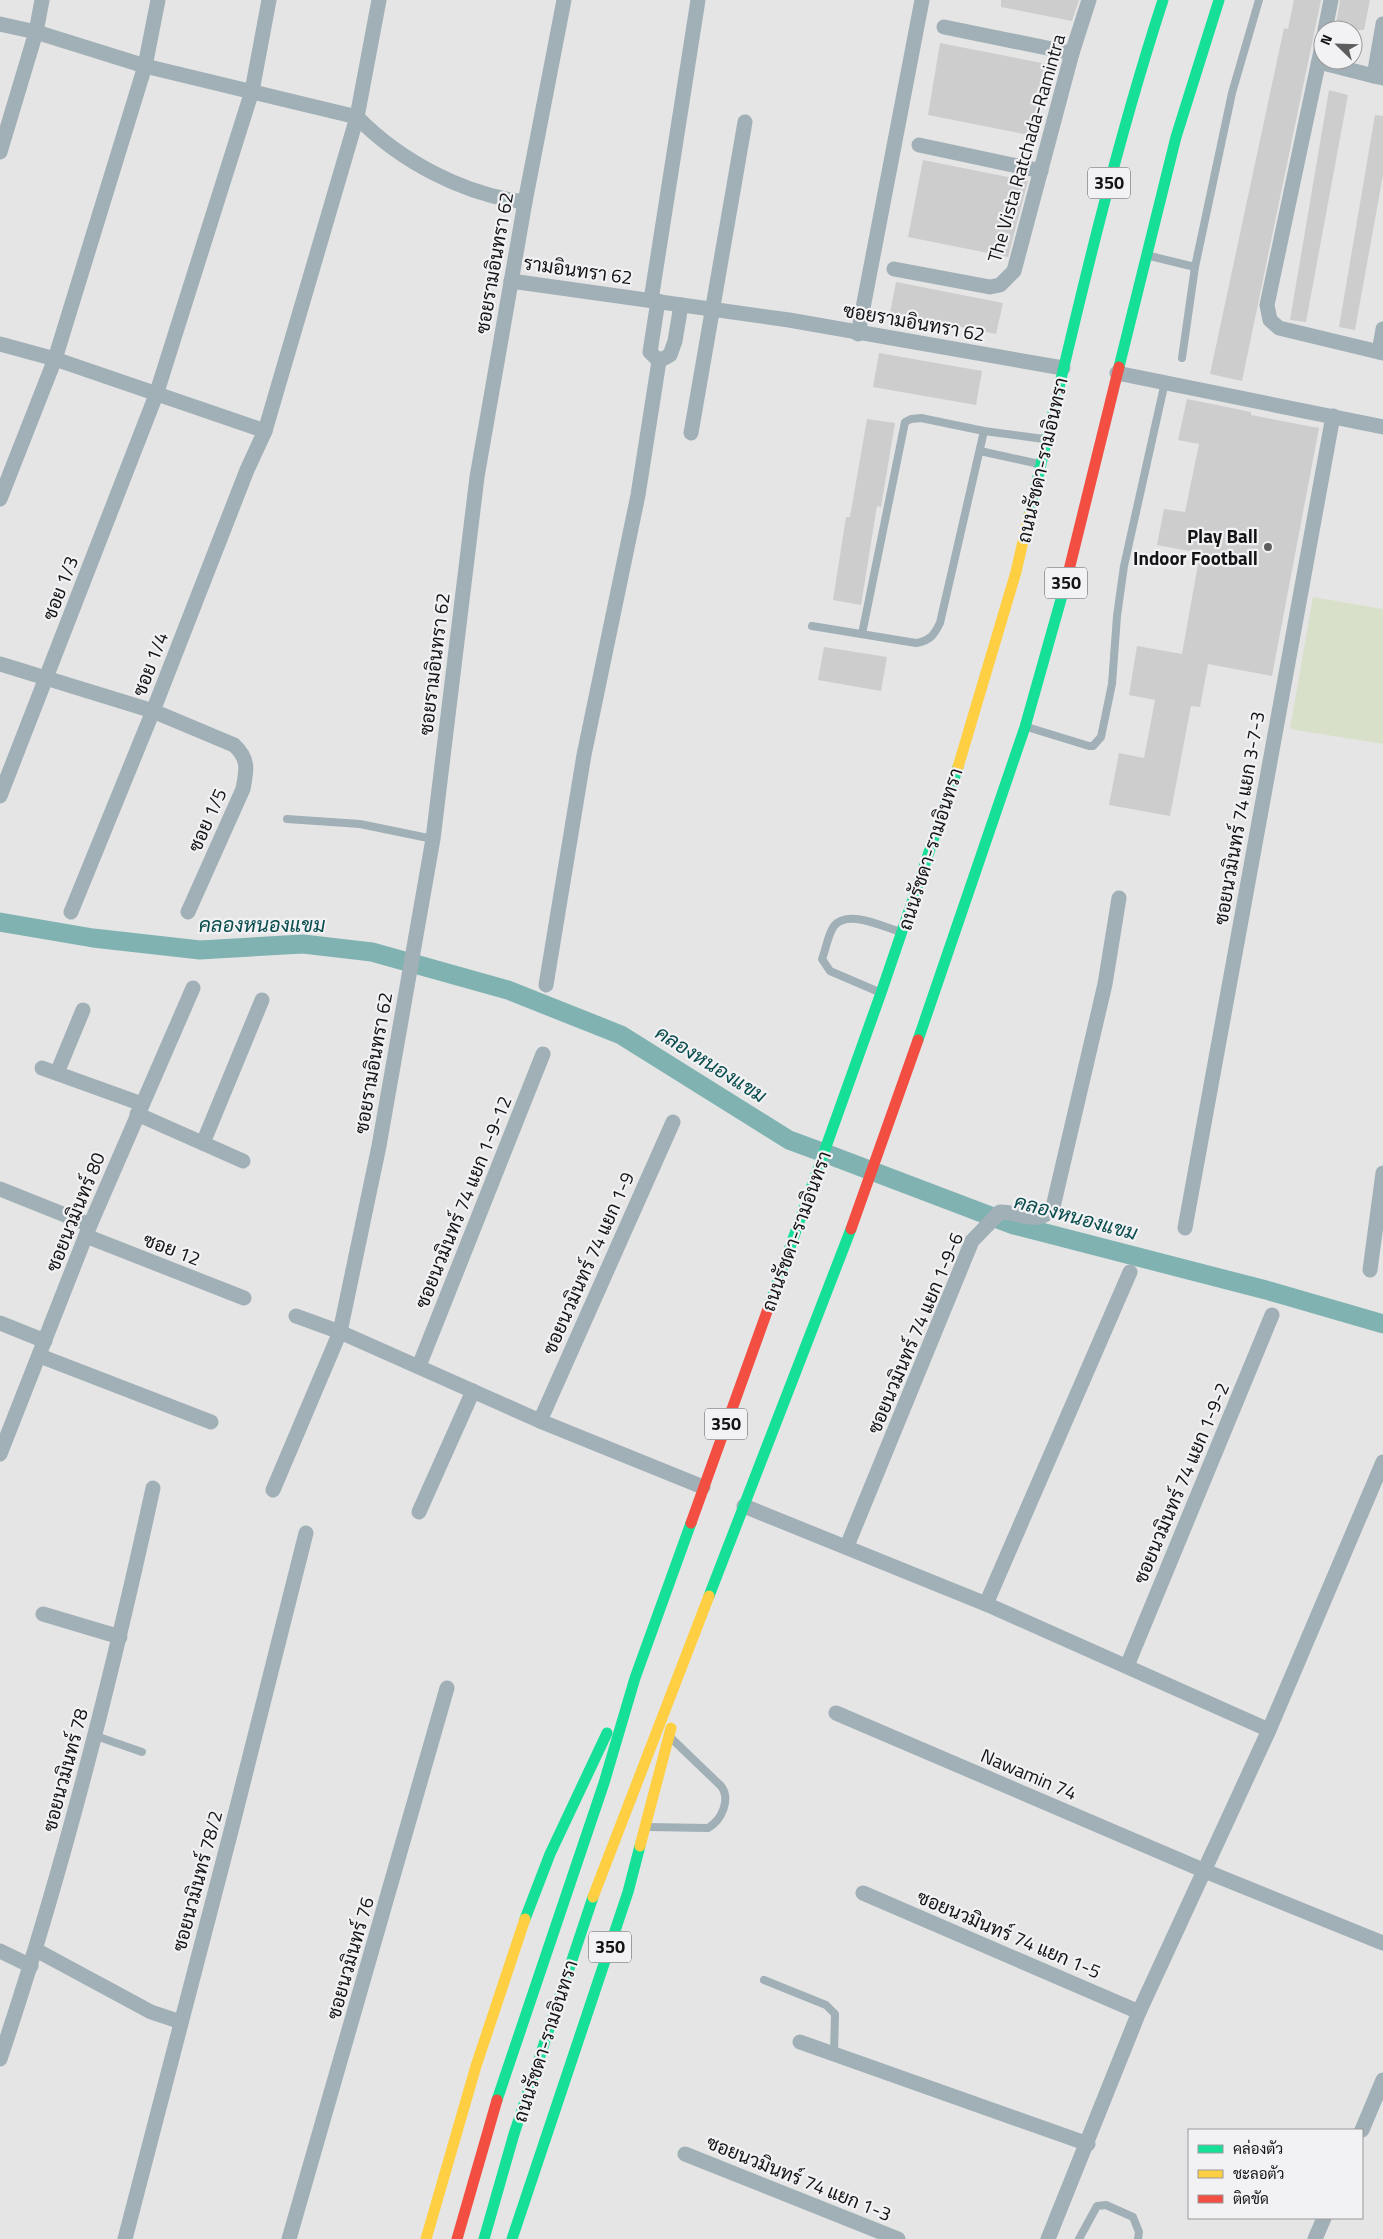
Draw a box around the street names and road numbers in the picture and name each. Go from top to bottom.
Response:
street label: The Vista Ratchada-Ramintra [979,30,1072,265]
road number: 350 [1088,168,1130,198]
street label: ซอยรามอินทรา 62 [467,190,520,336]
street label: รามอินทรา 62 [522,248,634,291]
street label: ซอยรามอินทรา 62 [841,295,987,348]
street label: ถนนรัชดา-รามอินทรา [1008,374,1075,545]
street label: ซอย 1/3 [34,551,85,624]
road number: 350 [1045,568,1087,598]
street label: ซอยรามอินทรา 62 [410,591,457,737]
street label: ซอย 1/4 [124,627,175,700]
street label: ซอยนวมินทร์ 74 แยก 3-7-3 [1205,709,1272,927]
street label: ถนนรัชดา-รามอินทรา [890,764,969,934]
street label: ซอย 1/5 [180,783,233,856]
street label: ซอยรามอินทรา 62 [346,990,399,1136]
street label: ซอยนวมินทร์ 74 แยก 1-9-12 [407,1091,518,1312]
street label: ถนนรัชดา-รามอินทรา [753,1146,838,1315]
street label: ซอยนวมินทร์ 80 [37,1148,112,1276]
street label: ซอยนวมินทร์ 74 แยก 1-9 [534,1167,641,1359]
street label: ซอย 12 [139,1224,205,1273]
street label: ซอยนวมินทร์ 74 แยก 1-9-6 [859,1228,970,1438]
street label: ซอยนวมินทร์ 74 แยก 1-9-2 [1125,1378,1236,1588]
road number: 350 [705,1408,747,1440]
street label: ซอยนวมินทร์ 78 [34,1705,95,1835]
street label: Nawamin 74 [977,1740,1082,1807]
street label: ซอยนวมินทร์ 78/2 [164,1807,229,1955]
street label: ซอยนวมินทร์ 74 แยก 1-5 [913,1882,1106,1985]
street label: ซอยนวมินทร์ 76 [318,1893,381,2023]
road number: 350 [589,1931,631,1962]
street label: ถนนรัชดา-รามอินทรา [505,1956,584,2126]
street label: ซอยนวมินทร์ 74 แยก 1-3 [702,2127,896,2228]

